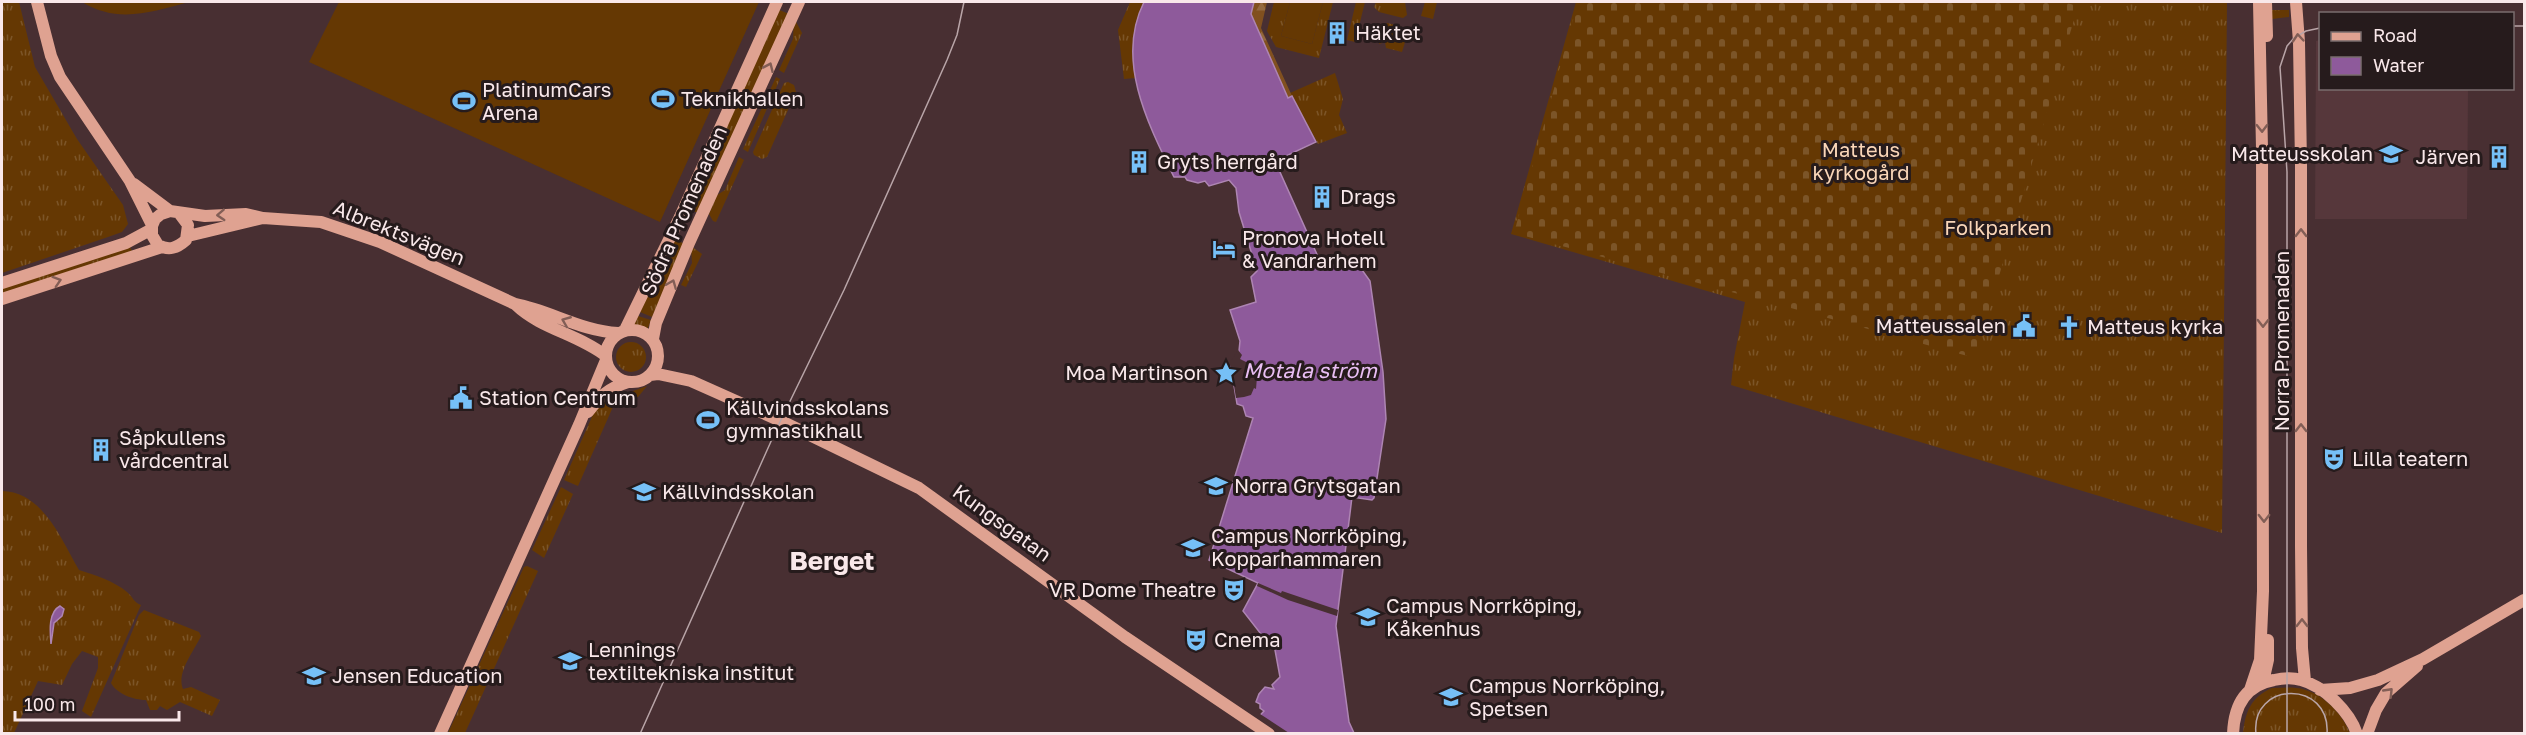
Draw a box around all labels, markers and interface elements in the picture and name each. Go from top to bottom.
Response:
legend [2319,12,2514,90]
building icon: Häktet [1324,20,1350,46]
place label: Häktet [1355,20,1421,44]
text: Road [2373,24,2417,46]
one-way arrow [2292,33,2305,42]
text: Water [2373,54,2424,76]
one-way arrow [762,63,774,74]
place label: PlatinumCars Arena [482,77,611,124]
sports icon: Teknikhallen [650,86,676,112]
place label: Teknikhallen [681,86,804,110]
sports icon: PlatinumCars Arena [451,88,477,114]
street label: Södra Promenaden [635,122,731,299]
one-way arrow [2256,124,2268,133]
park label: Matteus kyrkogård [1813,137,1909,184]
place label: Matteusskolan [2231,141,2373,165]
school or university icon: Matteusskolan [2378,141,2404,167]
place label: Järven [2416,144,2481,168]
building icon: Järven [2486,144,2512,170]
building icon: Gryts herrgård [1126,149,1152,175]
place label: Gryts herrgård [1157,149,1298,173]
building icon: Drags [1309,184,1335,210]
place label: Drags [1340,184,1396,208]
street label: Albrektsvägen [330,195,469,269]
one-way arrow [217,208,226,221]
park label: Folkparken [1944,215,2052,239]
place label: Pronova Hotell & Vandrarhem [1242,225,1385,272]
one-way arrow [2295,228,2307,237]
hotel icon: Pronova Hotell & Vandrarhem [1211,236,1237,262]
street label: Norra Promenaden [2269,251,2293,431]
one-way arrow [51,276,62,289]
one-way arrow [665,279,677,290]
place label: Matteussalen [1876,313,2006,337]
public building icon: Matteussalen [2011,313,2037,339]
church icon: Matteus kyrka [2056,314,2082,340]
place label: Matteus kyrka [2087,314,2223,338]
one-way arrow [561,315,572,328]
one-way arrow [2257,319,2269,328]
water label: Motala ström [1243,357,1378,383]
place label: Moa Martinson [1065,360,1208,384]
place icon: Moa Martinson [1213,360,1239,386]
public building icon: Station Centrum [448,385,474,411]
place label: Station Centrum [479,385,636,409]
place label: Källvindsskolans gymnastikhall [726,395,889,442]
sports icon: Källvindsskolans gymnastikhall [695,407,721,433]
one-way arrow [2295,423,2307,432]
place label: Såpkullens vårdcentral [119,425,229,472]
building icon: Såpkullens vårdcentral [88,437,114,463]
theatre icon: Lilla teatern [2321,446,2347,472]
place label: Lilla teatern [2352,446,2468,470]
school or university icon: Norra Grytsgatan [1203,473,1229,499]
place label: Norra Grytsgatan [1234,473,1401,497]
street label: Kungsgatan [949,478,1056,566]
school or university icon: Källvindsskolan [631,479,657,505]
place label: Källvindsskolan [662,479,815,503]
one-way arrow [2258,514,2270,523]
place label: Campus Norrköping, Kopparhammaren [1211,523,1408,570]
school or university icon: Campus Norrköping, Kopparhammaren [1180,535,1206,561]
district label: Berget [789,545,875,576]
place label: VR Dome Theatre [1049,577,1216,601]
theatre icon: VR Dome Theatre [1221,577,1247,603]
place label: Campus Norrköping, Kåkenhus [1386,593,1583,640]
school or university icon: Campus Norrköping, Kåkenhus [1355,604,1381,630]
one-way arrow [2296,618,2308,627]
theatre icon: Cnema [1183,627,1209,653]
place label: Cnema [1214,627,1281,651]
place label: Lennings textiltekniska institut [588,637,794,684]
school or university icon: Lennings textiltekniska institut [557,648,583,674]
school or university icon: Jensen Education [301,663,327,689]
place label: Jensen Education [332,663,503,687]
place label: Campus Norrköping, Spetsen [1469,673,1666,720]
scale bar [15,684,178,722]
school or university icon: Campus Norrköping, Spetsen [1438,684,1464,710]
one-way arrow [2381,688,2392,699]
text: 100 m [24,693,75,715]

